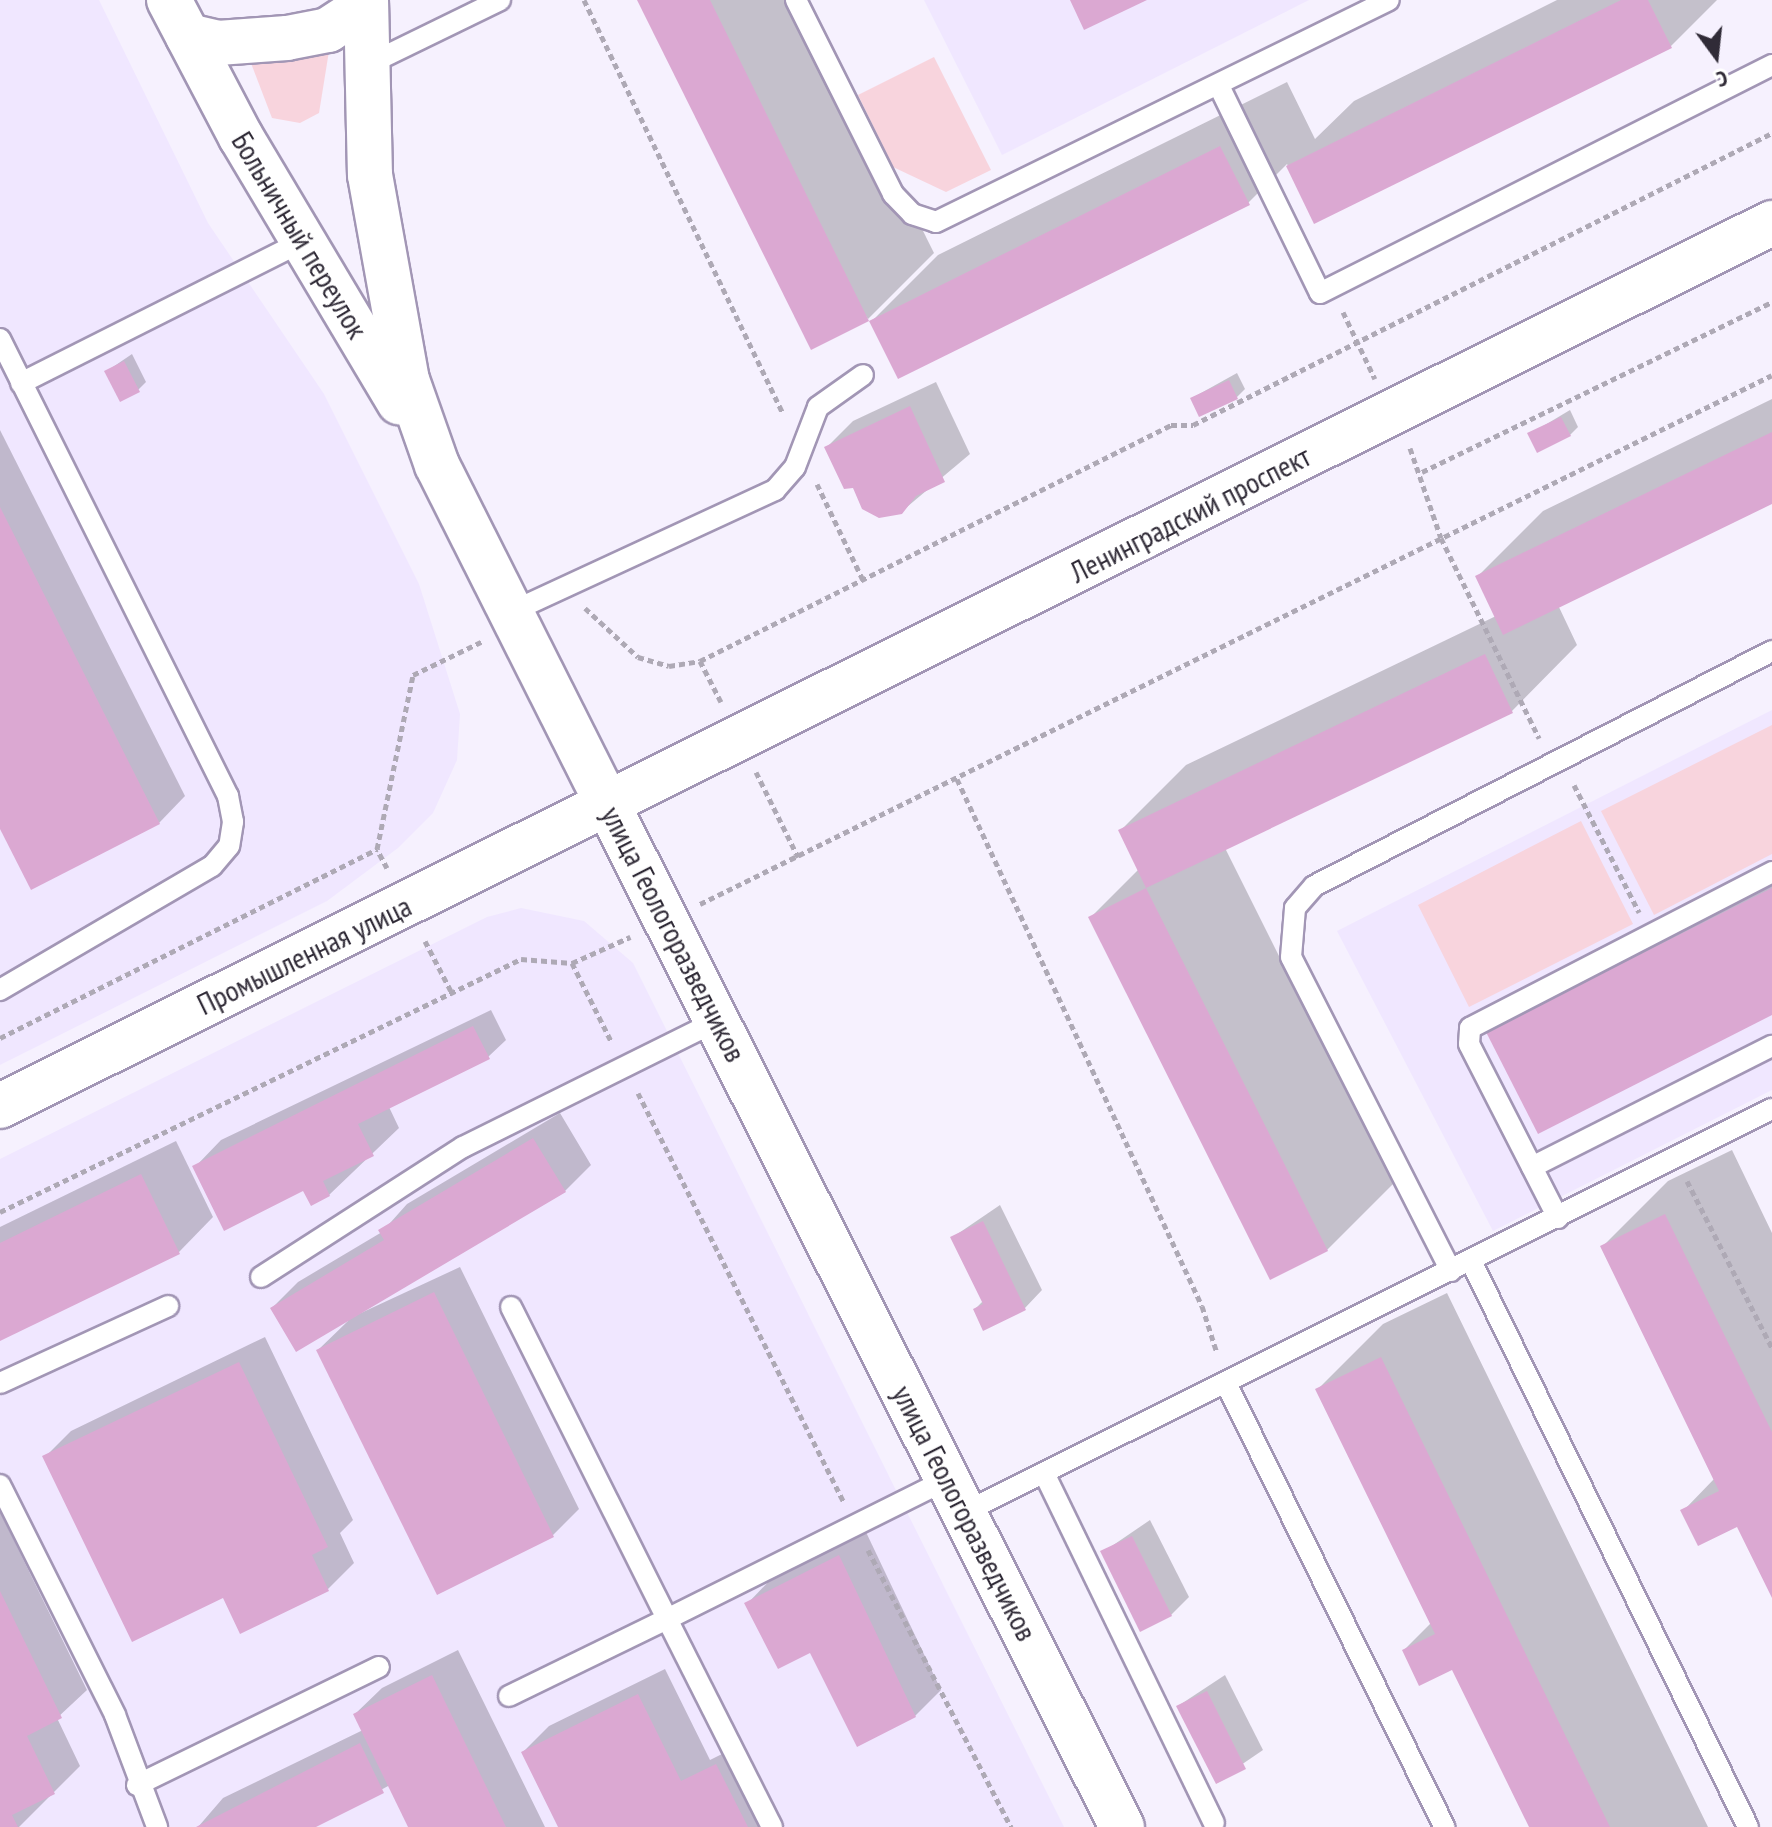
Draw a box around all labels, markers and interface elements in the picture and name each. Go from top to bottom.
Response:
north arrow [1676,16,1756,96]
text: С [1714,64,1731,94]
street label: Больничный переулок [224,125,376,345]
street label: Ленинградский проспект [1064,438,1316,590]
street label: улица Геологоразведчиков [594,800,754,1068]
street label: Промышленная улица [191,888,417,1022]
street label: улица Геологоразведчиков [885,1379,1045,1647]

